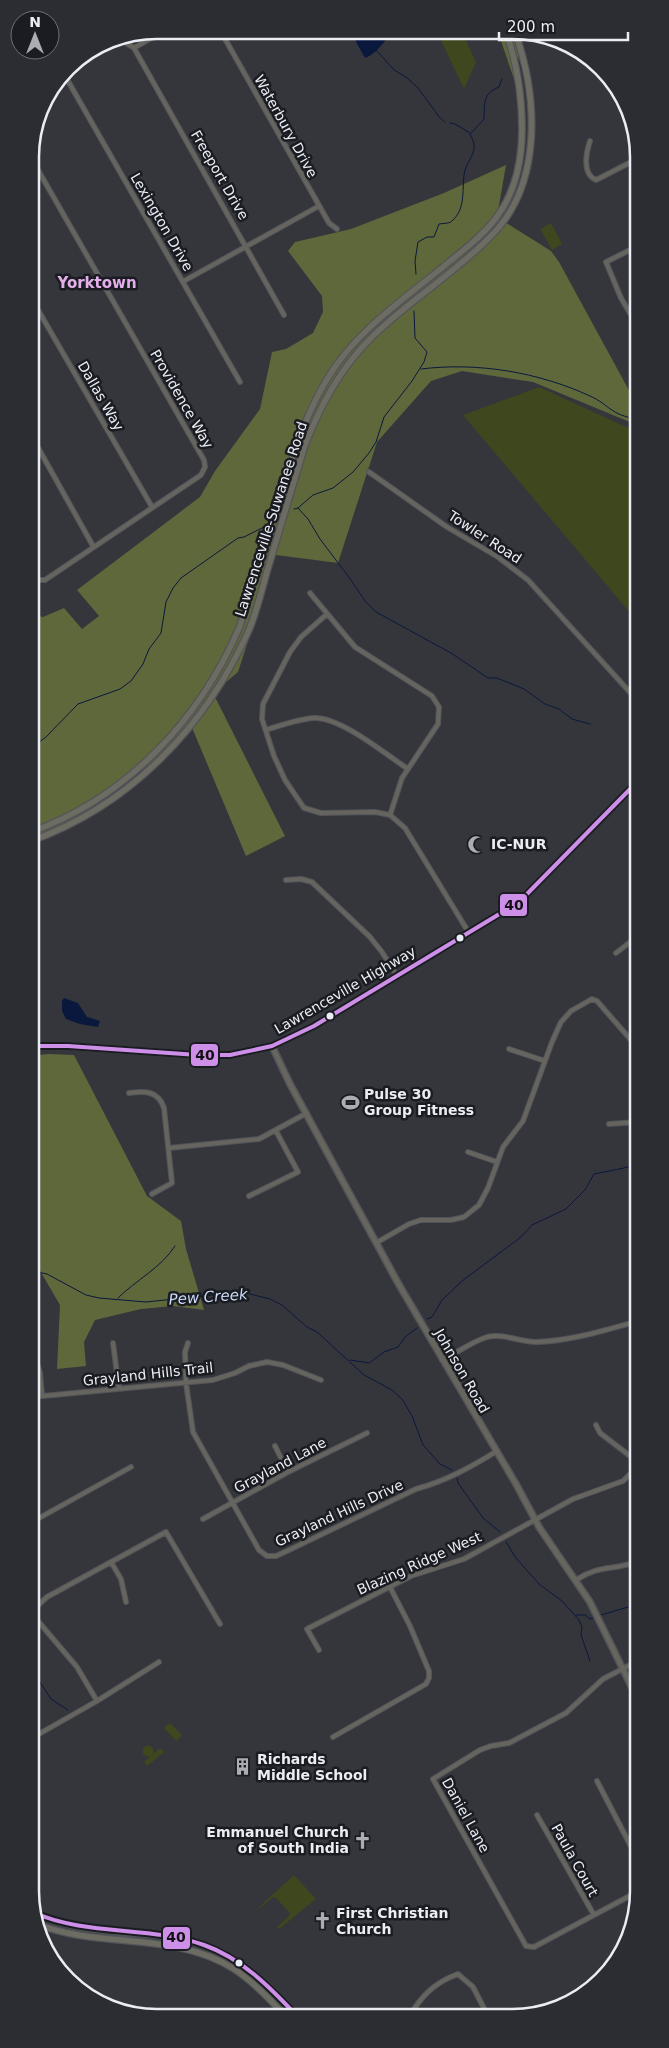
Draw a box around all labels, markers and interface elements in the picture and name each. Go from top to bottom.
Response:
north arrow [10,10,60,60]
scale bar [499,10,628,42]
text: N [29,14,41,30]
text: 200 m [507,18,555,36]
street label: Waterbury Drive [251,72,321,180]
street label: Freeport Drive [188,128,252,222]
street label: Lexington Drive [127,170,197,274]
district label: Yorktown [56,274,137,292]
street label: Providence Way [147,347,217,451]
street label: Dallas Way [75,359,127,433]
street label: Lawrenceville-Suwanee Road [232,419,310,619]
street label: Towler Road [445,507,525,567]
mosque icon: IC-NUR [467,834,487,854]
place label: IC-NUR [491,836,547,852]
line badge: 40 [499,893,528,917]
text: 40 [504,897,524,913]
unlabelled marker [455,933,465,943]
street label: Lawrenceville Highway [271,943,419,1037]
unlabelled marker [325,1011,335,1021]
line badge: 40 [190,1043,219,1067]
text: 40 [195,1047,215,1063]
place label: Pulse 30 Group Fitness [364,1086,474,1118]
sports icon: Pulse 30 Group Fitness [340,1092,360,1112]
water label: Pew Creek [168,1285,249,1309]
street label: Johnson Road [431,1325,493,1416]
street label: Grayland Hills Trail [82,1359,214,1389]
street label: Grayland Lane [231,1434,329,1496]
street label: Grayland Hills Drive [272,1476,406,1550]
street label: Blazing Ridge West [354,1528,484,1598]
place label: Richards Middle School [257,1751,367,1783]
building icon: Richards Middle School [233,1757,253,1777]
street label: Daniel Lane [439,1775,493,1855]
street label: Paula Court [548,1821,602,1900]
place label: Emmanuel Church of South India [206,1824,349,1856]
church icon: Emmanuel Church of South India [353,1830,373,1850]
place label: First Christian Church [336,1905,448,1937]
church icon: First Christian Church [312,1911,332,1931]
line badge: 40 [162,1926,191,1950]
text: 40 [166,1929,186,1945]
unlabelled marker [234,1958,244,1968]

